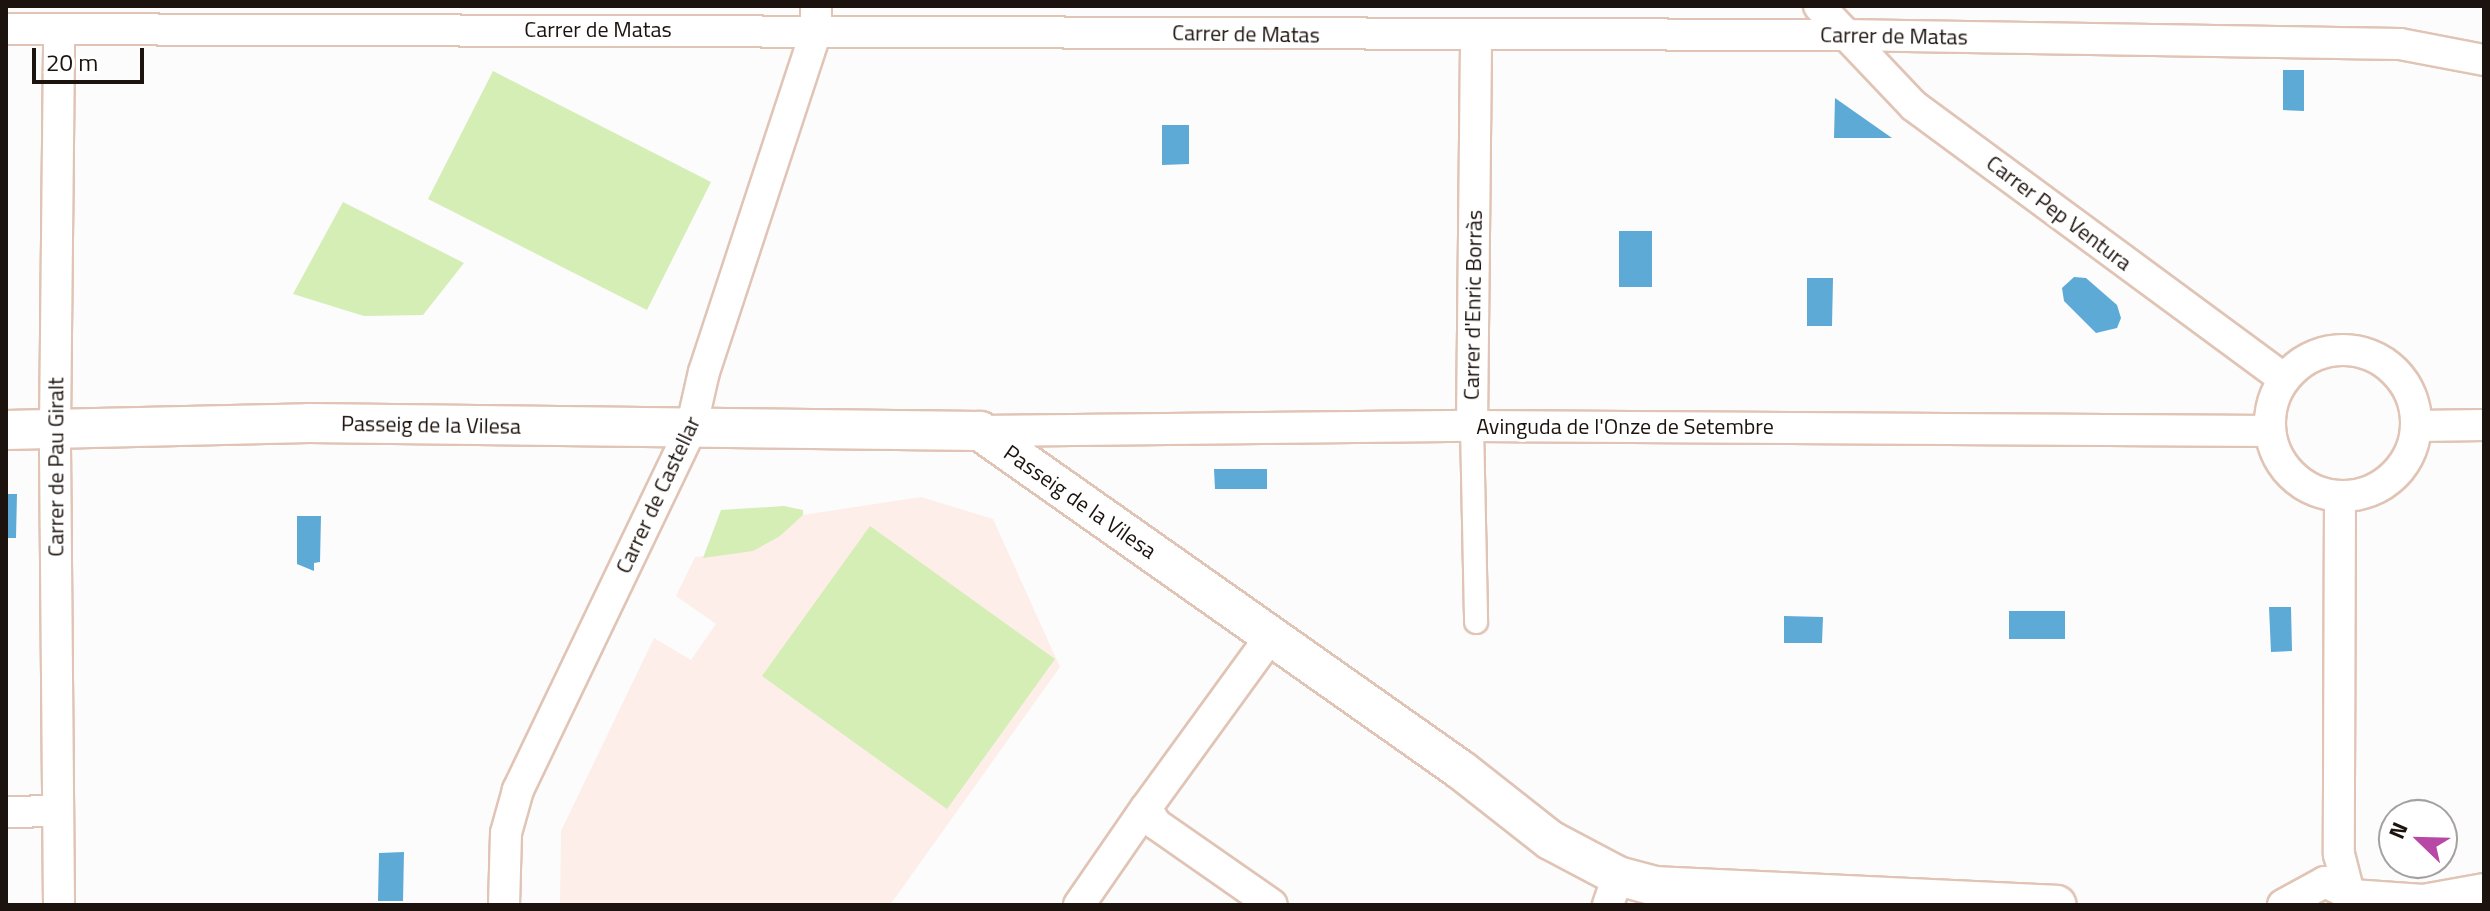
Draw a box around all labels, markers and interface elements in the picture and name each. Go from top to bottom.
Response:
street label: Carrer de Matas [524,17,672,43]
street label: Carrer de Matas [1172,20,1320,48]
street label: Carrer de Matas [1820,22,1968,50]
scale bar [36,32,148,82]
text: 20 m [46,44,98,80]
street label: Carrer Pep Ventura [1981,150,2137,276]
street label: Carrer d'Enric Borràs [1458,210,1488,400]
street label: Carrer de Pau Giralt [43,377,69,557]
street label: Passeig de la Vilesa [341,410,521,440]
street label: Carrer de Castellar [610,412,706,578]
street label: Avinguda de l'Onze de Setembre [1476,414,1774,440]
street label: Passeig de la Vilesa [999,440,1161,564]
north arrow [2378,799,2458,879]
text: N [2379,817,2416,844]

